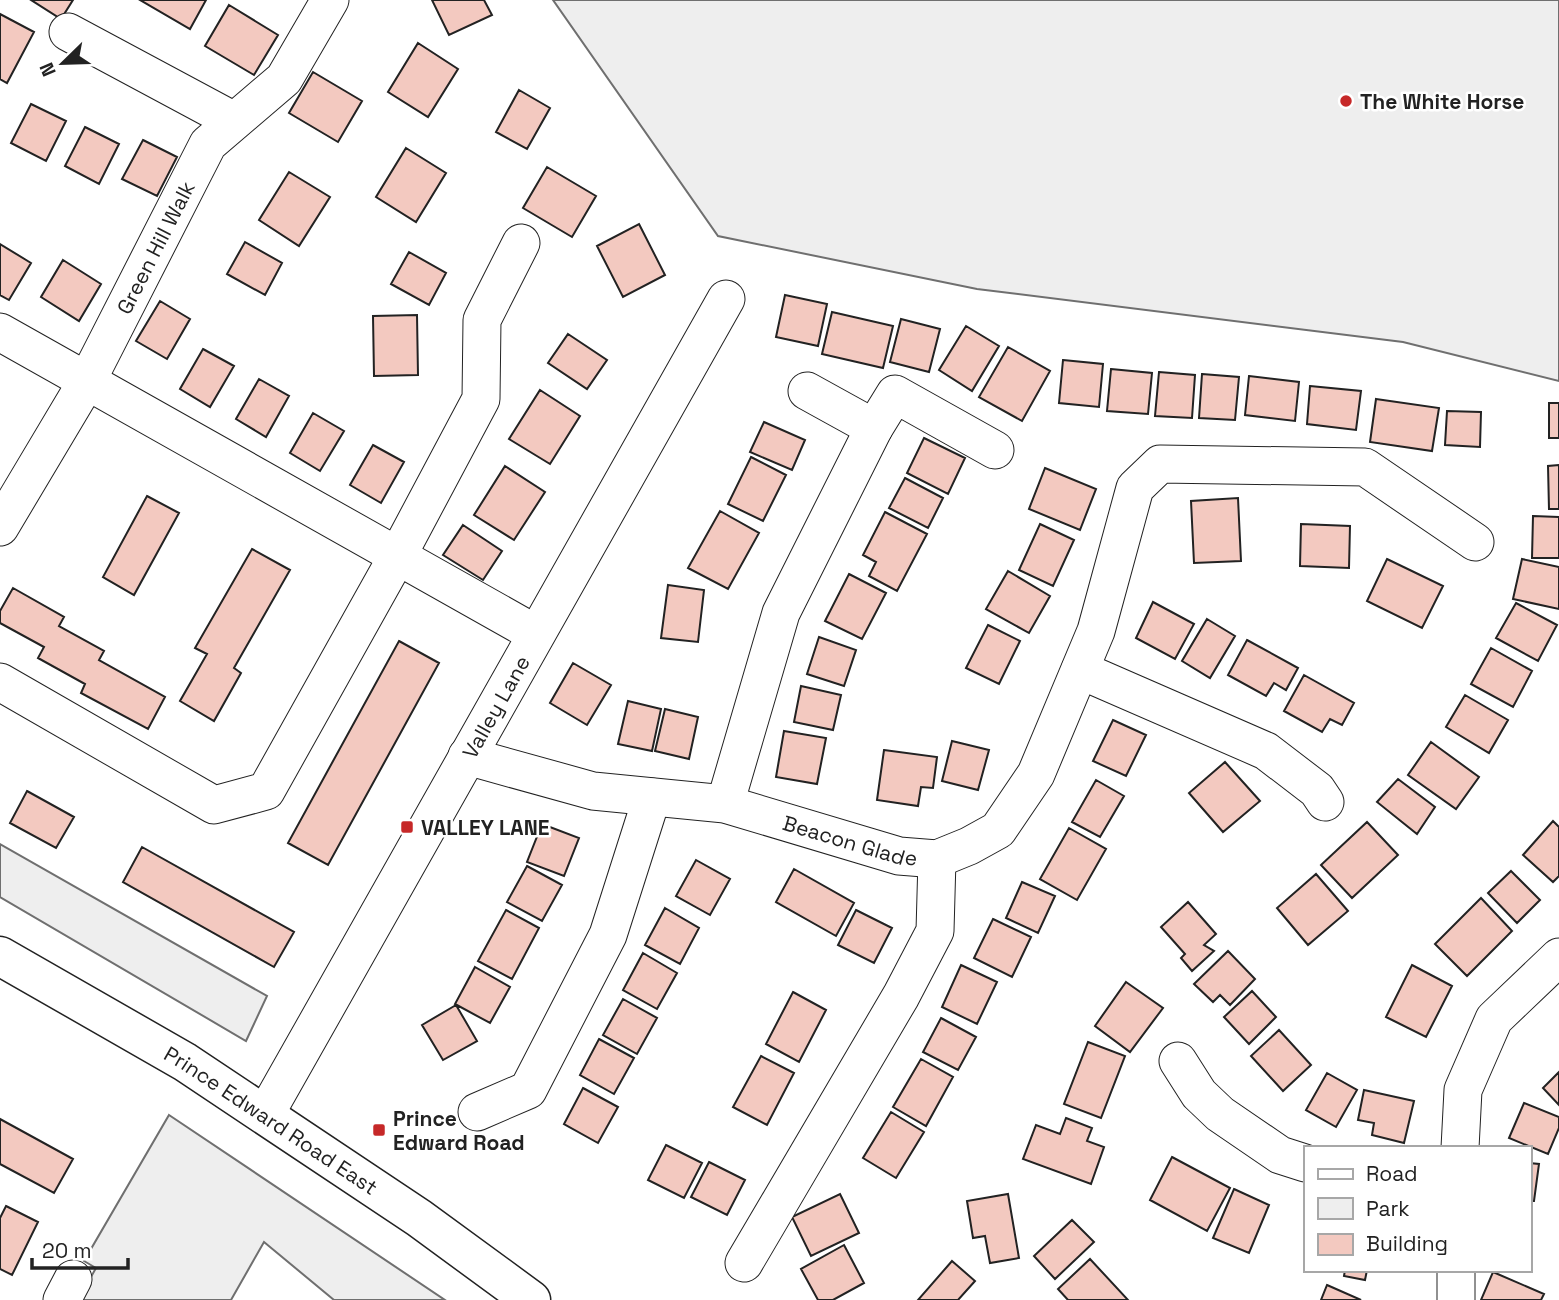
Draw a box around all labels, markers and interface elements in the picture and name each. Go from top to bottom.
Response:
north arrow [28,28,98,98]
text: N [34,59,62,80]
place label: The White Horse [1360,88,1524,115]
marker: The White Horse [1338,93,1354,109]
street label: Green Hill Walk [110,176,200,318]
street label: Valley Lane [456,650,536,763]
street label: Beacon Glade [780,809,918,871]
place label: VALLEY LANE [421,814,549,841]
marker: VALLEY LANE [399,819,415,835]
street label: Prince Edward Road East [160,1040,383,1200]
place label: Prince Edward Road [393,1105,525,1156]
marker: Prince Edward Road [371,1122,387,1138]
legend [1304,1146,1531,1272]
text: Road [1366,1160,1418,1187]
text: Park [1366,1195,1410,1222]
scale bar [32,1226,128,1270]
text: Building [1366,1230,1448,1257]
text: 20 m [42,1237,92,1264]

